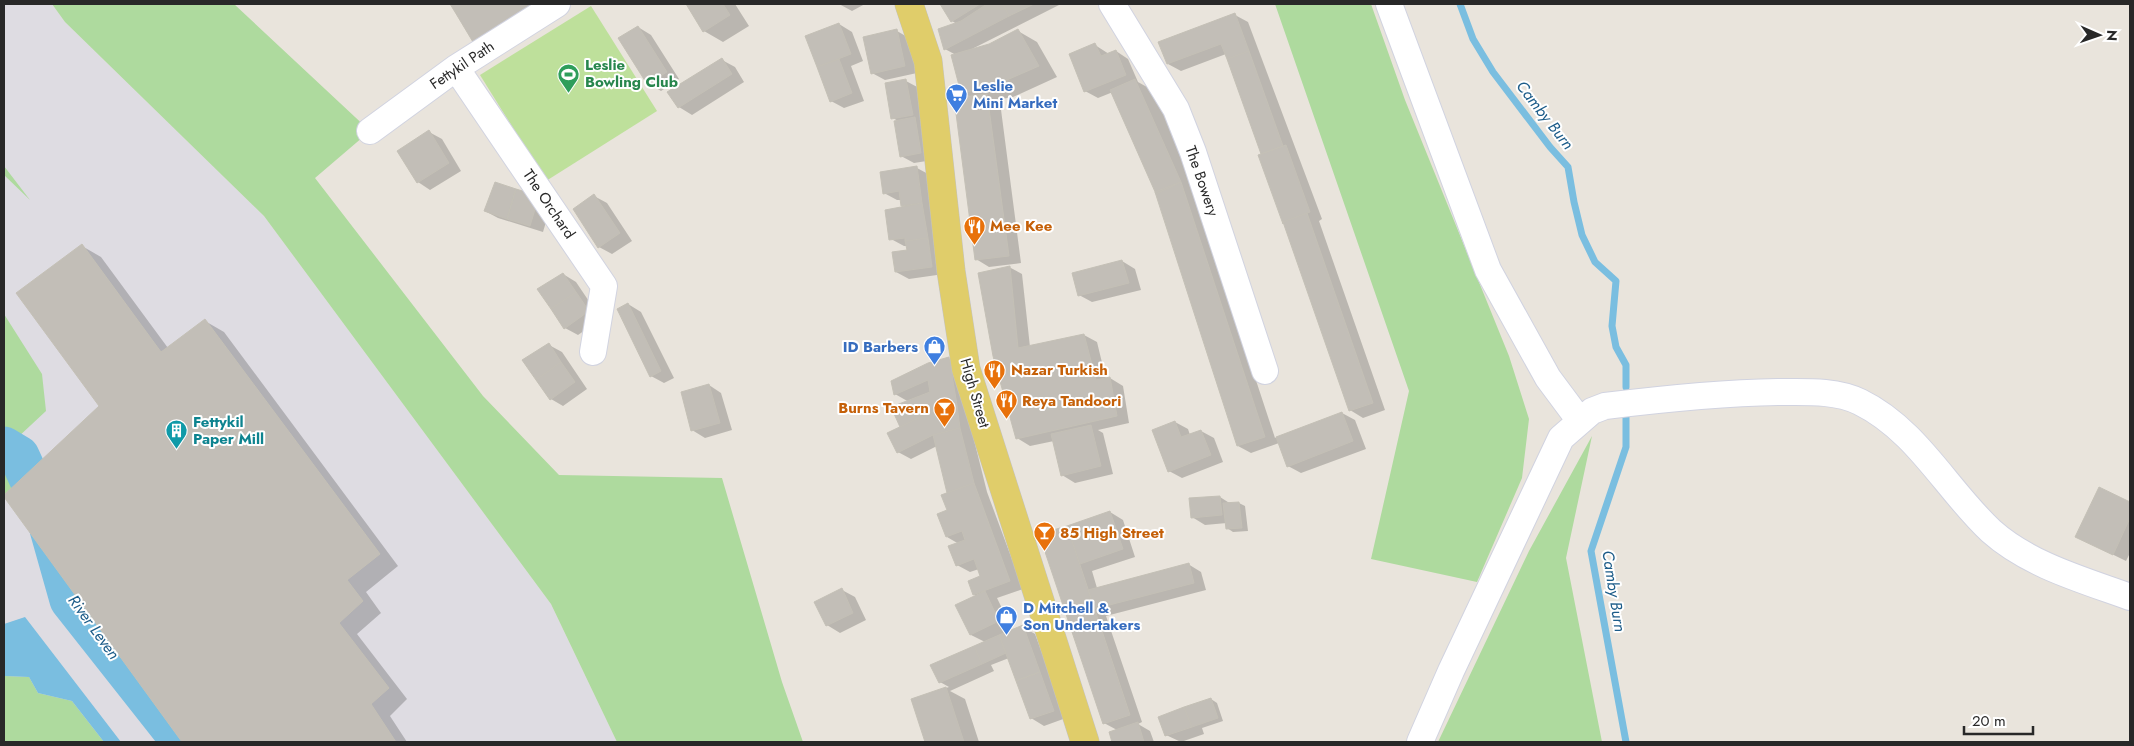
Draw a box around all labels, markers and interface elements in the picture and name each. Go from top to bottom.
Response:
north arrow [2074,10,2124,60]
text: N [2102,30,2122,41]
street label: Fettykil Path [425,35,499,95]
place label: Leslie Bowling Club [585,54,678,93]
sports icon: Leslie Bowling Club [557,62,581,93]
place label: Leslie Mini Market [973,75,1057,114]
water label: Camby Burn [1511,76,1579,154]
supermarket icon: Leslie Mini Market [945,83,969,114]
street label: The Bowery [1180,143,1224,220]
street label: The Orchard [518,165,580,243]
restaurant icon: Mee Kee [962,214,986,245]
place label: Mee Kee [990,215,1053,237]
shop icon: ID Barbers [922,335,946,366]
place label: ID Barbers [843,336,918,358]
street label: High Street [955,356,996,431]
restaurant icon: Nazar Turkish [983,358,1007,389]
place label: Nazar Turkish [1011,359,1108,381]
restaurant icon: Reya Tandoori [994,389,1018,420]
place label: Reya Tandoori [1022,390,1121,412]
bar icon: Burns Tavern [933,396,957,427]
place label: Burns Tavern [838,397,929,419]
place label: Fettykil Paper Mill [193,411,264,450]
building icon: Fettykil Paper Mill [165,419,189,450]
bar icon: 85 High Street [1032,521,1056,552]
place label: 85 High Street [1060,522,1164,544]
water label: Camby Burn [1596,549,1632,633]
water label: River Leven [63,590,125,664]
place label: D Mitchell & Son Undertakers [1023,597,1141,636]
shop icon: D Mitchell & Son Undertakers [995,605,1019,636]
scale bar [1964,704,2033,736]
text: 20 m [1972,710,2006,732]

